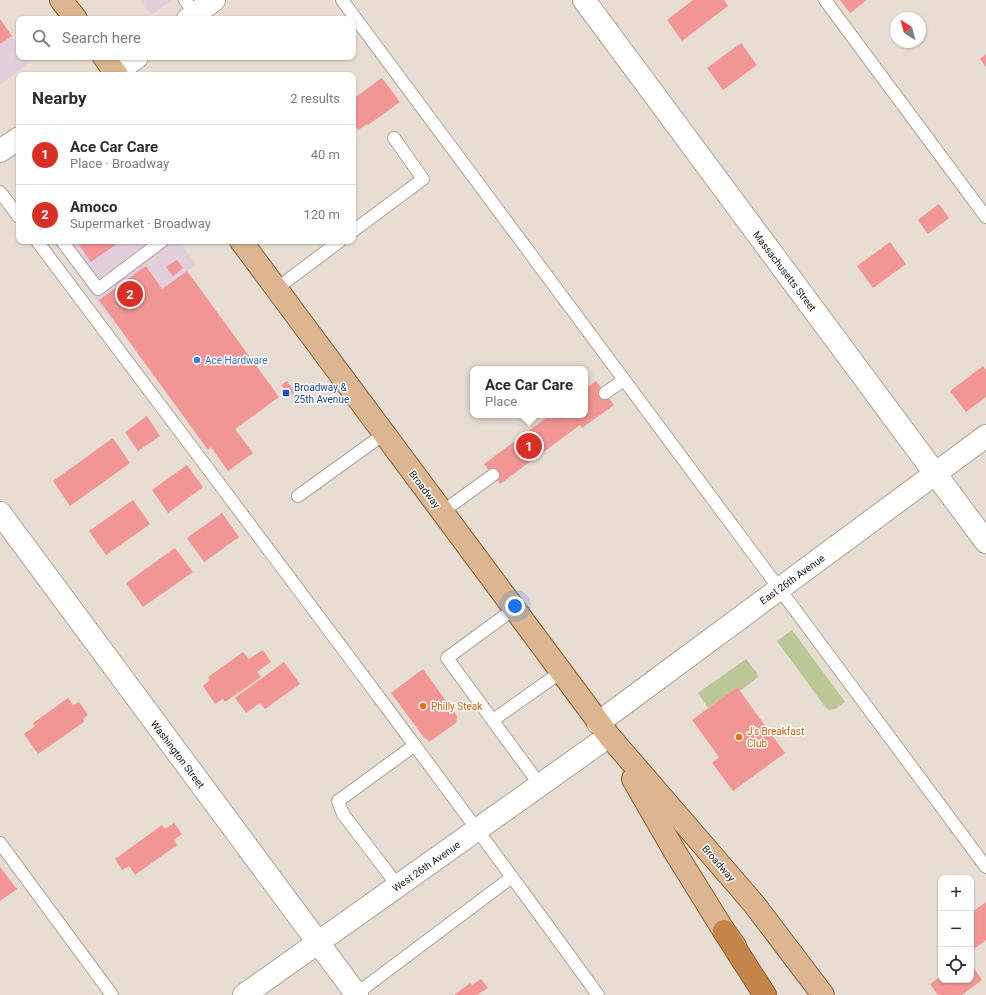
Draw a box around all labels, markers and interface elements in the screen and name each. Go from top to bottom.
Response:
north arrow [890,12,926,48]
search box [16,16,356,60]
icon: search [30,27,52,49]
text: Search here [62,29,141,47]
text: Nearby [32,88,87,108]
text: 2 results [290,91,340,106]
text: Ace Car Care [70,138,158,156]
text: 1 [41,147,49,162]
text: 40 m [311,147,340,162]
text: Place · Broadway [70,156,169,171]
text: Amoco [70,198,118,216]
text: 2 [41,207,49,222]
text: 120 m [303,207,340,222]
text: Supermarket · Broadway [70,216,211,231]
street label: Massachusetts Street [751,229,818,313]
pin: 2 [117,279,143,309]
marker: Ace Hardware [192,355,202,365]
place label: Ace Hardware [205,355,268,366]
popup [470,366,588,418]
text: Ace Car Care [485,376,573,394]
place label: Broadway & 25th Avenue [294,382,349,405]
marker: Broadway & 25th Avenue [281,388,291,398]
text: Place [485,394,517,409]
pin: 1 [516,431,542,461]
street label: Broadway [407,468,442,510]
street label: East 26th Avenue [758,552,827,607]
your location [505,596,525,616]
marker: Philly Steak [418,701,428,711]
place label: Philly Steak [431,701,483,712]
street label: Washington Street [149,718,207,790]
place label: J's Breakfast Club [747,726,804,749]
marker: J's Breakfast Club [734,732,744,742]
street label: West 26th Avenue [390,839,462,894]
street label: Broadway [700,843,737,884]
map controls [938,875,974,983]
button: + [938,875,974,911]
button: − [938,911,974,947]
button: locate [938,947,974,983]

